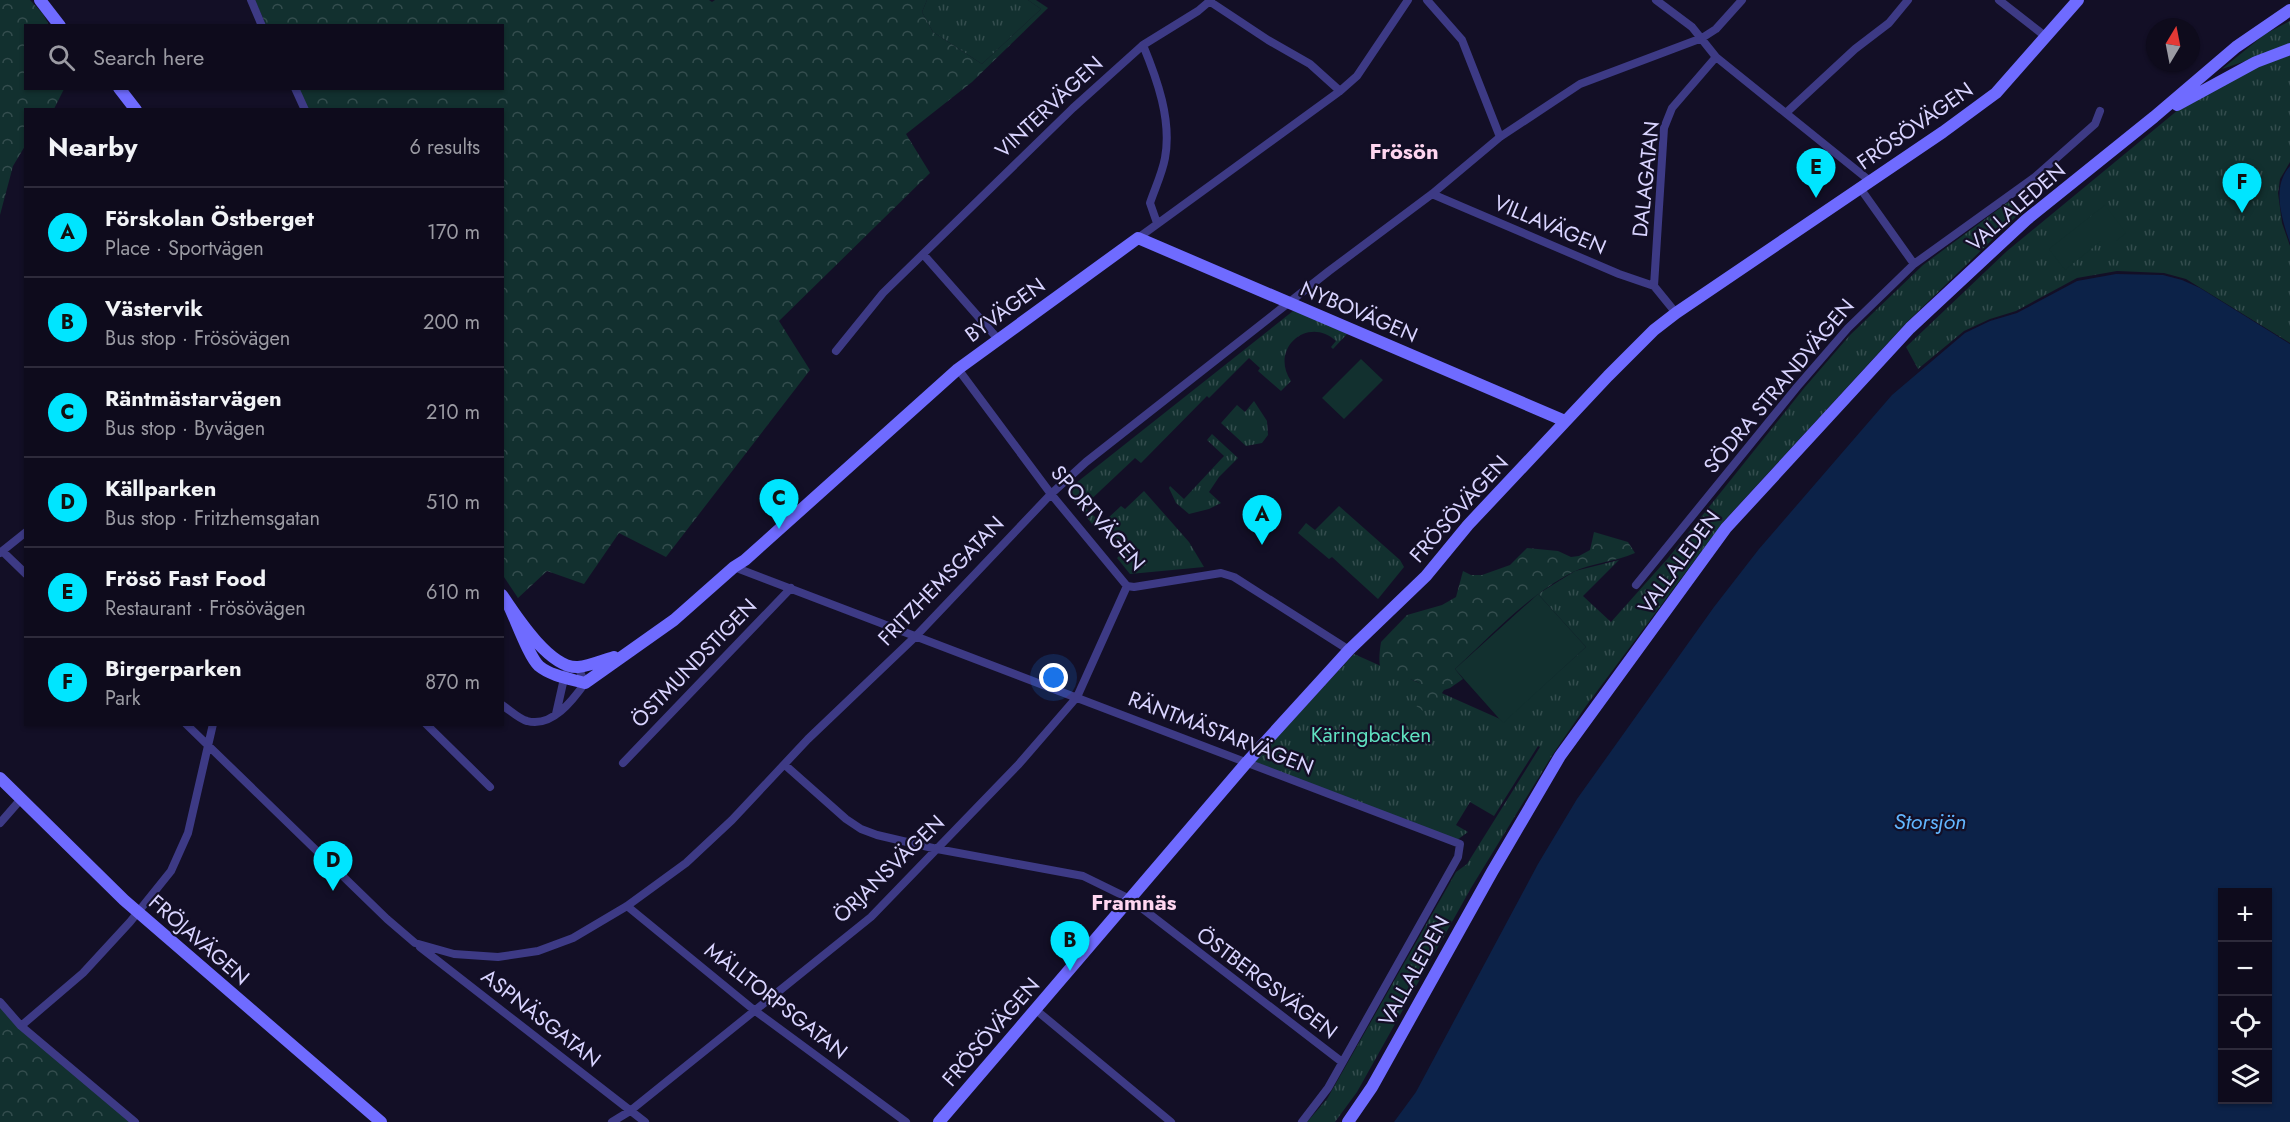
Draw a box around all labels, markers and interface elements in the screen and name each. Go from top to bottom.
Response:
north arrow [2146,18,2200,72]
search box [24,24,504,90]
icon: search [45,41,78,74]
text: Search here [93,41,204,73]
street label: VINTERVÄGEN [989,49,1109,165]
street label: FRÖSÖVÄGEN [1851,75,1979,177]
street label: DALAGATAN [1625,119,1667,239]
text: Nearby [48,128,137,166]
text: 6 results [410,133,480,162]
district label: Frösön [1369,135,1439,167]
pin: E [1796,148,1836,198]
street label: VALLALEDEN [1960,156,2072,258]
pin: F [2222,164,2262,213]
street label: VILLAVÄGEN [1489,188,1611,262]
text: Förskolan Östberget [105,202,314,234]
text: A [60,218,75,247]
text: 170 m [427,218,480,247]
text: Place · Sportvägen [105,234,264,263]
street label: BYVÄGEN [959,271,1051,349]
street label: NYBOVÄGEN [1296,274,1422,350]
text: Västervik [105,292,203,324]
street label: SÖDRA STRANDVÄGEN [1697,292,1861,480]
text: B [61,308,74,337]
text: 200 m [423,308,480,337]
text: Bus stop · Frösövägen [105,324,290,353]
text: Räntmästarvägen [105,382,282,414]
text: C [60,398,75,427]
text: 210 m [426,398,480,427]
text: Bus stop · Byvägen [105,414,265,443]
street label: FRÖSÖVÄGEN [1403,449,1515,569]
street label: SPORTVÄGEN [1044,459,1152,577]
text: Källparken [105,472,216,504]
pin: C [760,480,798,529]
text: D [60,488,75,517]
text: 510 m [426,488,480,517]
pin: A [1242,496,1282,545]
text: Bus stop · Fritzhemsgatan [105,504,320,533]
street label: VALLALEDEN [1631,504,1727,620]
street label: FRITZHEMSGATAN [871,509,1011,653]
text: Frösö Fast Food [105,562,266,594]
text: E [61,578,74,607]
text: 610 m [426,578,480,607]
street label: ÖSTMUNDSTIGEN [624,592,764,734]
text: Restaurant · Frösövägen [105,594,306,623]
text: Birgerparken [105,652,242,684]
your location [1039,663,1068,692]
text: F [62,668,73,697]
text: 870 m [425,668,480,697]
text: Park [105,684,141,713]
street label: RÄNTMÄSTARVÄGEN [1124,684,1318,782]
park label: Käringbacken [1311,720,1431,750]
water label: Storsjön [1894,805,1966,837]
street label: ÖRJANSVÄGEN [827,808,951,930]
pin: D [314,842,352,891]
district label: Framnäs [1091,886,1177,918]
street label: FRÖJAVÄGEN [142,888,256,992]
map controls [2218,888,2272,1104]
button: + [2218,888,2272,942]
street label: VALLALEDEN [1371,910,1457,1032]
street label: ÖSTBERGSVÄGEN [1190,920,1344,1046]
pin: B [1050,922,1090,971]
street label: MÄLLTORPSGATAN [698,936,854,1066]
button: − [2218,942,2272,996]
street label: ASPNÄSGATAN [475,962,607,1074]
street label: FRÖSÖVÄGEN [935,971,1047,1093]
button: locate [2218,996,2272,1050]
button: layers [2218,1050,2272,1104]

